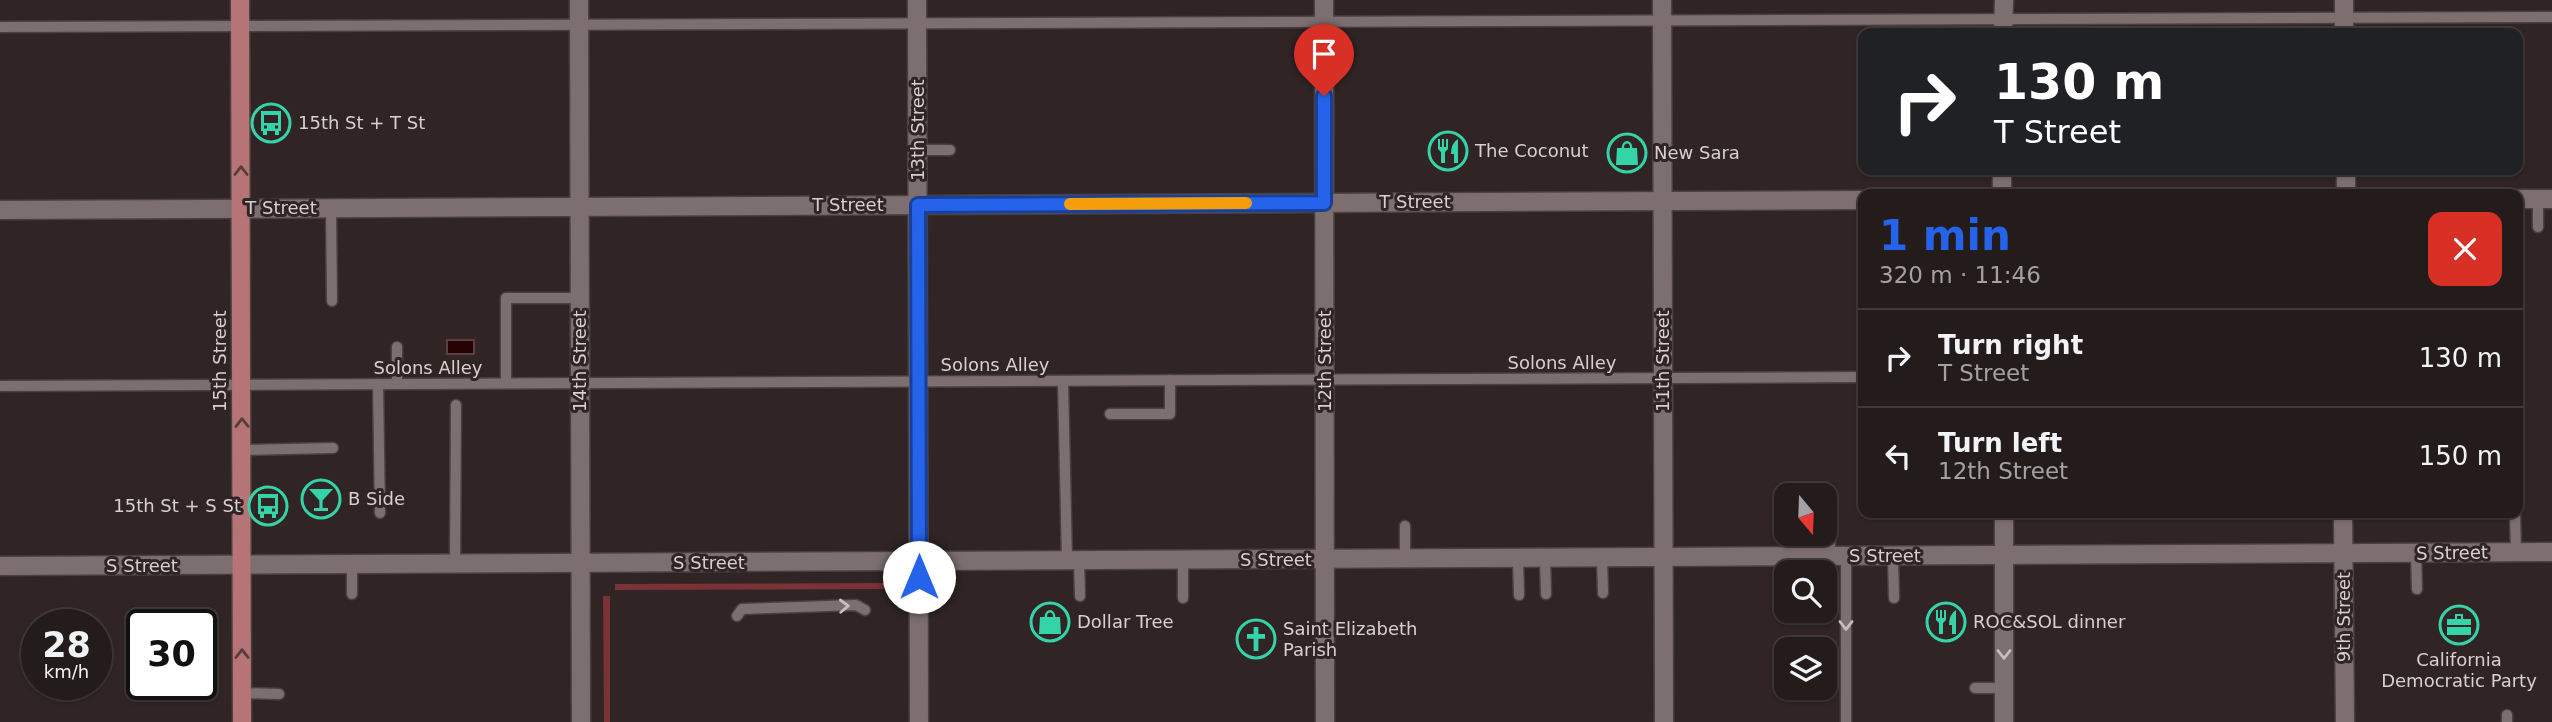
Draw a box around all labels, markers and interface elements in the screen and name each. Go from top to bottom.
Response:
pin [1294,24,1354,96]
icon: arrive [1305,35,1343,73]
text: 130 m [1994,54,2164,111]
icon: right [1879,56,1970,147]
street label: 13th Street [907,79,928,181]
bus stop icon: 15th St + T St [250,102,292,144]
place label: 15th St + T St [298,112,425,133]
text: T Street [1994,113,2121,151]
restaurant icon: The Coconut [1427,130,1469,172]
shop icon: New Sara [1606,132,1648,174]
place label: The Coconut [1474,140,1589,161]
place label: New Sara [1654,142,1740,163]
one-way arrow [233,165,249,176]
street label: T Street [1378,191,1451,212]
street label: T Street [811,194,884,215]
street label: T Street [244,197,317,218]
text: 1 min [1879,211,2011,260]
button: close [2428,212,2502,286]
text: 320 m · 11:46 [1879,262,2041,288]
street label: 15th Street [209,310,230,412]
street label: 14th Street [569,310,590,412]
street label: 12th Street [1314,310,1335,412]
street label: 11th Street [1652,310,1673,412]
text: Turn right [1938,330,2083,360]
icon: right [1879,339,1917,377]
text: 130 m [2419,343,2502,373]
street label: Solons Alley [1507,352,1617,373]
street label: Solons Alley [940,354,1050,375]
street label: Solons Alley [373,357,483,378]
text: T Street [1938,360,2029,386]
one-way arrow [234,417,249,428]
text: Turn left [1938,428,2062,458]
icon: left [1879,437,1917,475]
text: 150 m [2419,441,2502,471]
text: 12th Street [1938,458,2068,484]
bar icon: B Side [300,478,342,520]
north arrow [1774,483,1838,546]
map controls [1774,483,1837,700]
bus stop icon: 15th St + S St [247,485,289,527]
place label: B Side [348,488,405,509]
place label: 15th St + S St [113,495,241,516]
position arrow [882,540,956,614]
street label: S Street [2416,541,2488,564]
street label: S Street [1849,545,1921,566]
street label: S Street [1240,549,1312,570]
street label: S Street [673,552,745,573]
street label: S Street [106,555,178,576]
button: search [1774,560,1837,623]
street label: 9th Street [2333,572,2354,662]
one-way arrow [839,598,850,613]
shop icon: Dollar Tree [1029,601,1071,643]
restaurant icon: ROC&SOL dinner [1925,601,1967,643]
office icon: California Democratic Party [2438,604,2480,646]
speed limit sign: 30 [126,609,217,700]
place label: Dollar Tree [1077,611,1174,632]
place label: ROC&SOL dinner [1973,611,2126,632]
church icon: Saint Elizabeth Parish [1235,618,1277,660]
place label: Saint Elizabeth Parish [1283,618,1417,660]
one-way arrow [1838,620,1854,631]
text: 28 [42,625,91,665]
button: layers [1774,637,1837,700]
one-way arrow [234,648,250,659]
place label: California Democratic Party [2381,649,2537,691]
one-way arrow [1996,650,2012,660]
text: km/h [44,661,89,682]

